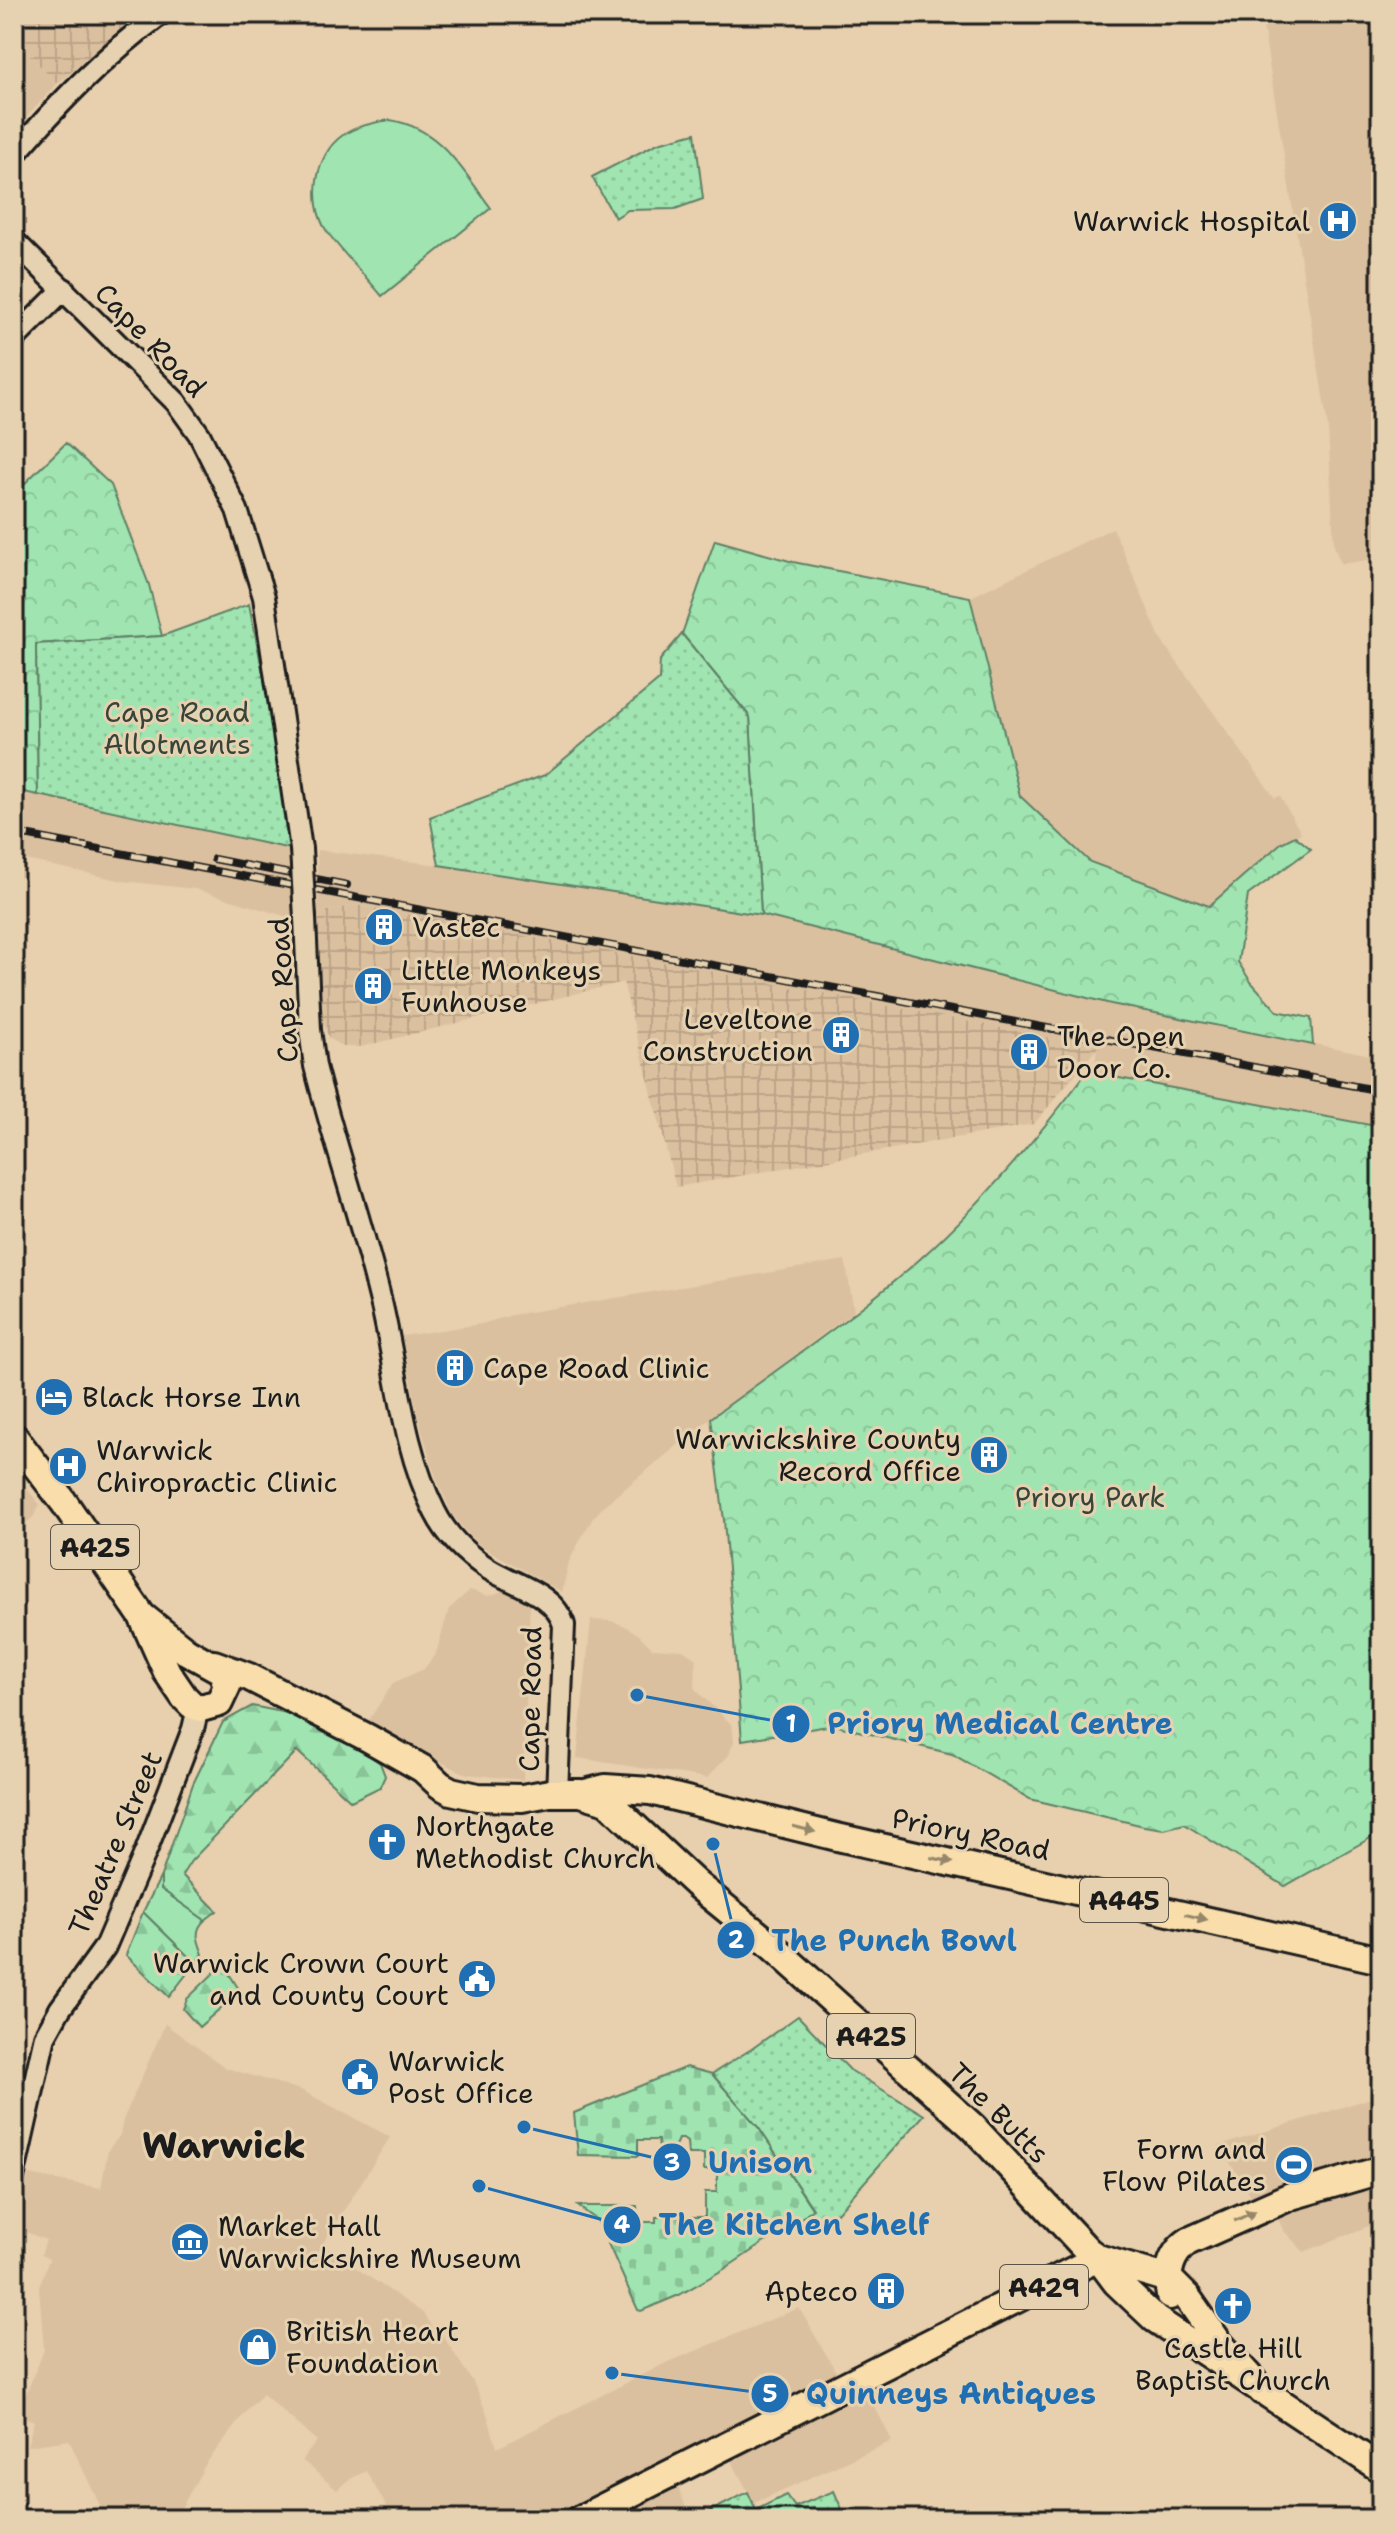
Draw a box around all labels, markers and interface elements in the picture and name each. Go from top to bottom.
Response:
hospital icon: Warwick Hospital [1317,200,1359,242]
place label: Warwick Hospital [1073,202,1311,240]
street label: Cape Road [87,274,215,406]
park label: Cape Road Allotments [103,693,251,763]
building icon: Vastec [363,906,405,948]
place label: Vastec [412,908,500,946]
street label: Cape Road [259,916,307,1064]
place label: Little Monkeys Funhouse [401,951,601,1021]
building icon: Little Monkeys Funhouse [352,965,394,1007]
place label: Leveltone Construction [642,1000,813,1070]
building icon: Leveltone Construction [820,1014,862,1056]
place label: The Open Door Co. [1057,1017,1184,1087]
building icon: The Open Door Co. [1008,1031,1050,1073]
building icon: Cape Road Clinic [434,1347,476,1389]
place label: Cape Road Clinic [483,1349,710,1387]
hotel icon: Black Horse Inn [33,1376,75,1418]
place label: Black Horse Inn [82,1378,301,1416]
place label: Warwickshire County Record Office [675,1420,961,1490]
place label: Warwick Chiropractic Clinic [96,1431,338,1501]
building icon: Warwickshire County Record Office [968,1434,1010,1476]
hospital icon: Warwick Chiropractic Clinic [47,1445,89,1487]
park label: Priory Park [1015,1478,1165,1516]
road number: A425 [51,1525,139,1569]
street label: Cape Road [510,1626,550,1772]
callout: Priory Medical Centre [771,1697,1189,1751]
text: Priory Medical Centre [827,1703,1173,1744]
text: 1 [786,1708,796,1740]
street label: Theatre Street [59,1745,171,1941]
street label: Priory Road [888,1799,1054,1869]
place label: Northgate Methodist Church [415,1807,656,1877]
church icon: Northgate Methodist Church [366,1821,408,1863]
one-way arrow [792,1823,817,1835]
one-way arrow [930,1854,955,1867]
road number: A445 [1080,1878,1168,1922]
one-way arrow [1183,1911,1208,1923]
callout: The Punch Bowl [716,1913,1033,1967]
text: The Punch Bowl [771,1920,1017,1961]
text: 2 [728,1924,745,1956]
place label: Warwick Crown Court and County Court [153,1944,449,2014]
public building icon: Warwick Crown Court and County Court [456,1958,498,2000]
road number: A425 [827,2014,915,2058]
place label: Warwick Post Office [388,2042,534,2112]
street label: The Butts [940,2054,1058,2172]
public building icon: Warwick Post Office [339,2056,381,2098]
district label: Warwick [142,2121,306,2170]
place label: Form and Flow Pilates [1102,2130,1266,2200]
callout: Unison [652,2135,828,2189]
text: Unison [708,2142,812,2183]
sports icon: Form and Flow Pilates [1273,2144,1315,2186]
text: 3 [664,2147,680,2179]
callout: The Kitchen Shelf [602,2198,945,2252]
text: The Kitchen Shelf [658,2204,930,2245]
place label: Market Hall Warwickshire Museum [218,2207,521,2277]
text: 4 [614,2209,631,2241]
one-way arrow [1234,2209,1257,2223]
museum icon: Market Hall Warwickshire Museum [169,2221,211,2263]
road number: A429 [1000,2265,1088,2309]
building icon: Apteco [865,2270,907,2312]
place label: Apteco [765,2272,858,2310]
church icon: Castle Hill Baptist Church [1212,2285,1254,2327]
place label: British Heart Foundation [286,2312,459,2382]
shop icon: British Heart Foundation [237,2326,279,2368]
place label: Castle Hill Baptist Church [1135,2329,1331,2399]
callout: Quinneys Antiques [750,2367,1112,2421]
text: Quinneys Antiques [806,2373,1096,2414]
text: 5 [763,2378,778,2410]

